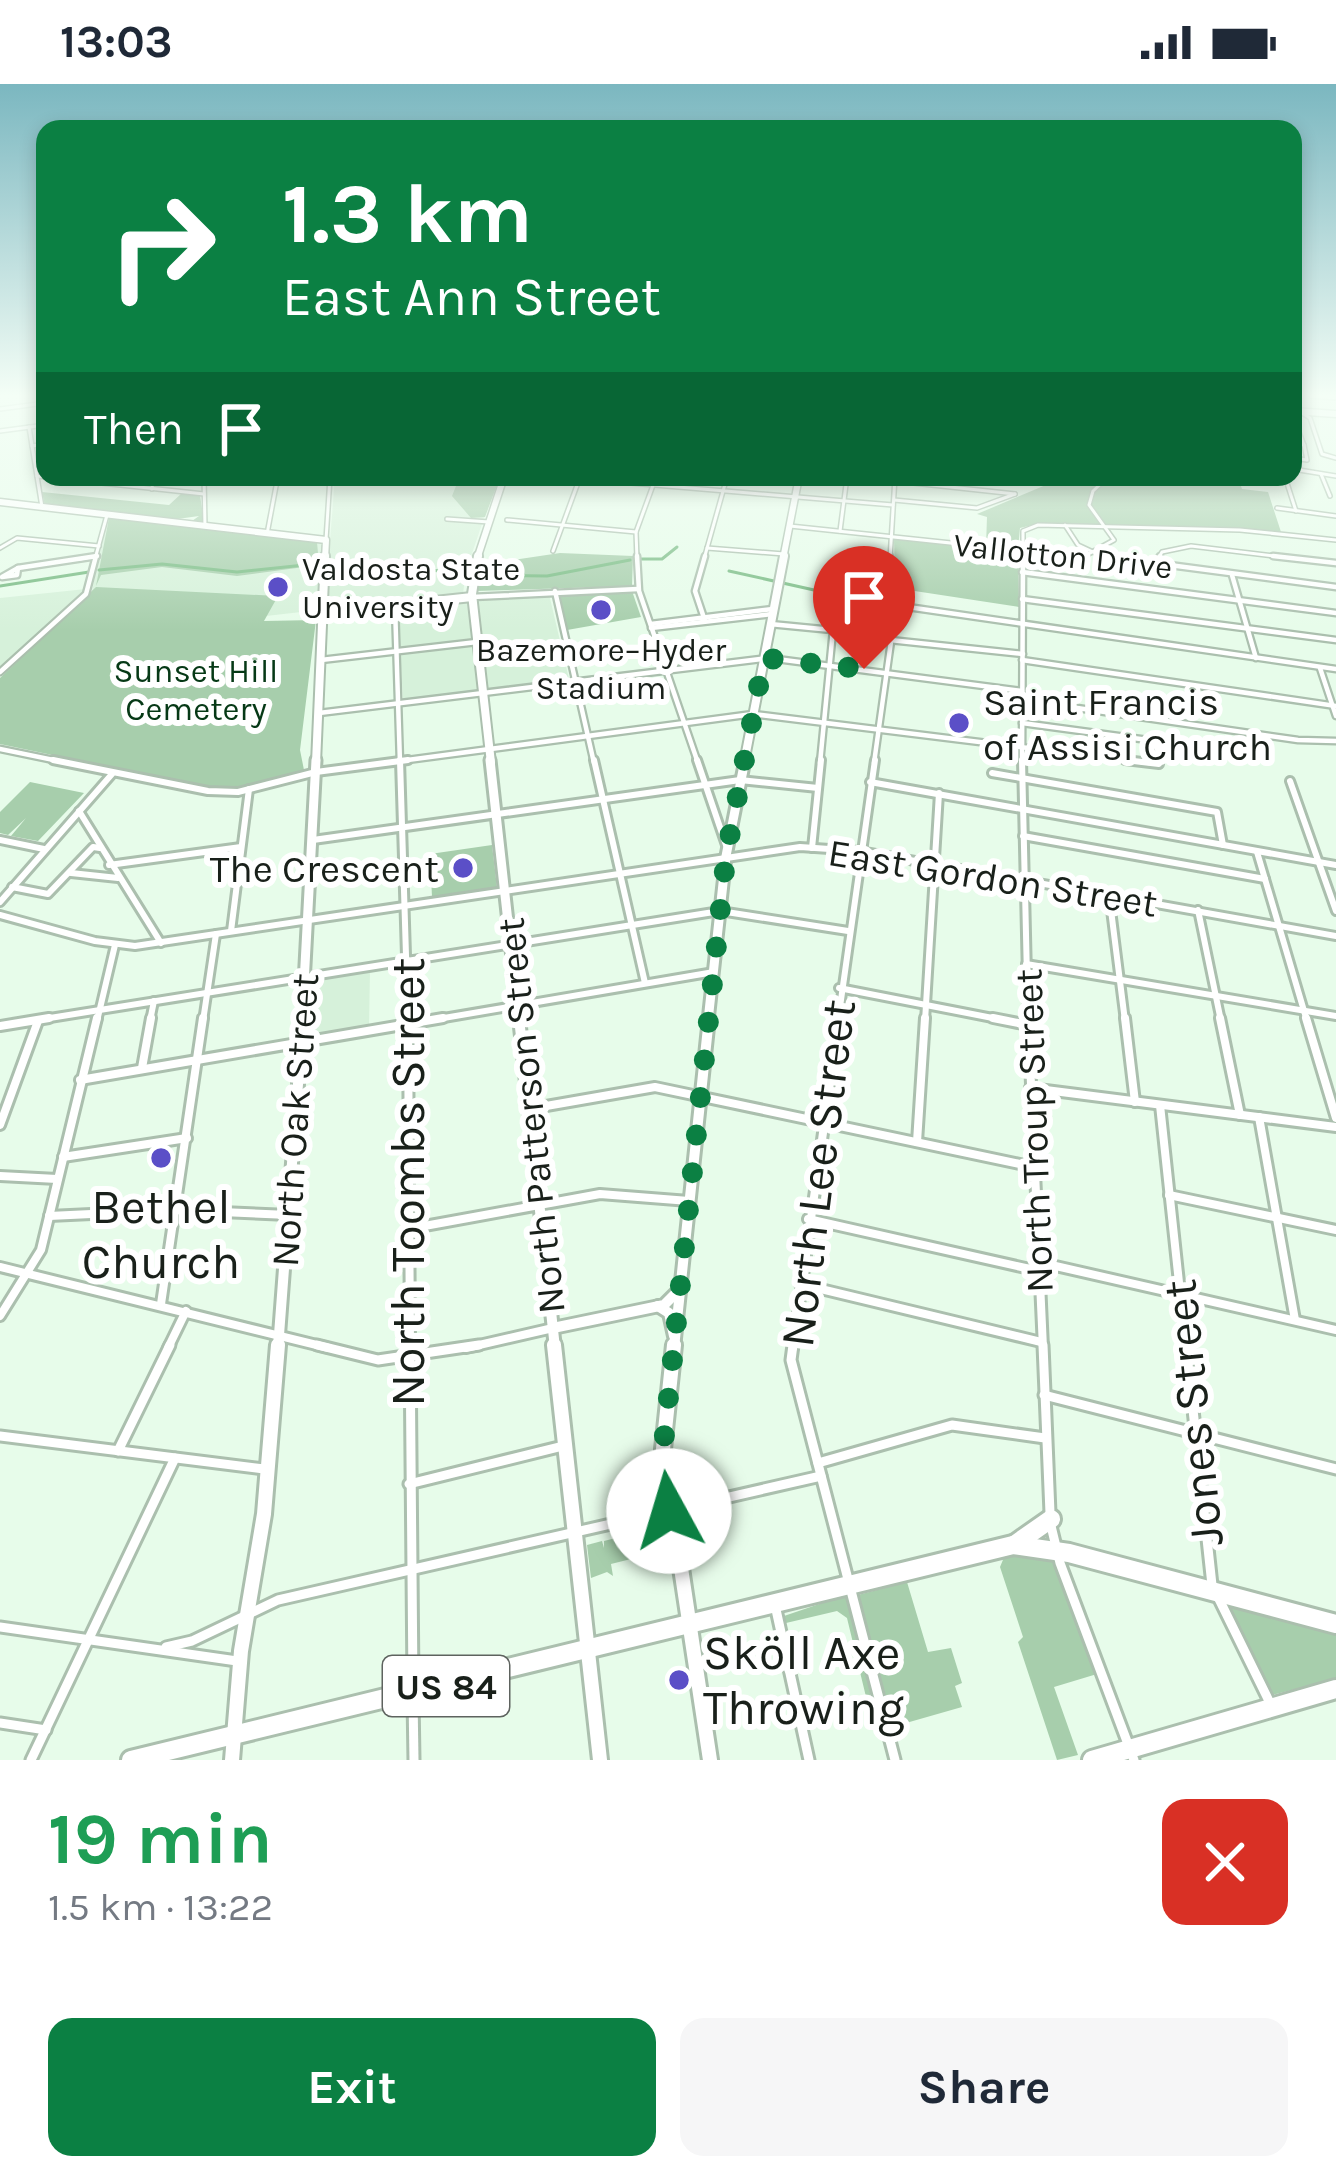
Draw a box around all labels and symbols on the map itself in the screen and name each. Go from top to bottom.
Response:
street label: Vallotton Drive [952,526,1174,586]
pin [813,546,915,669]
place label: Valdosta State University [302,550,520,626]
marker: Valdosta State University [265,574,291,600]
marker: Bazemore–Hyder Stadium [588,597,614,623]
place label: Bazemore–Hyder Stadium [476,631,726,707]
park label: Sunset Hill Cemetery [114,652,278,728]
place label: Saint Francis of Assisi Church [983,679,1272,770]
marker: Saint Francis of Assisi Church [946,710,972,736]
street label: East Gordon Street [825,829,1161,927]
place label: The Crescent [210,846,439,892]
marker: The Crescent [450,855,476,881]
street label: North Patterson Street [487,916,575,1316]
street label: North Toombs Street [380,957,436,1407]
street label: North Troup Street [1005,968,1063,1294]
street label: North Oak Street [262,972,328,1269]
street label: North Lee Street [769,996,867,1350]
marker: Bethel Church [148,1145,174,1171]
place label: Bethel Church [82,1179,240,1290]
street label: Jones Street [1151,1277,1235,1549]
position arrow [606,1448,732,1574]
place label: Sköll Axe Throwing [703,1625,905,1737]
road number: US 84 [383,1656,509,1716]
marker: Sköll Axe Throwing [666,1667,692,1693]

